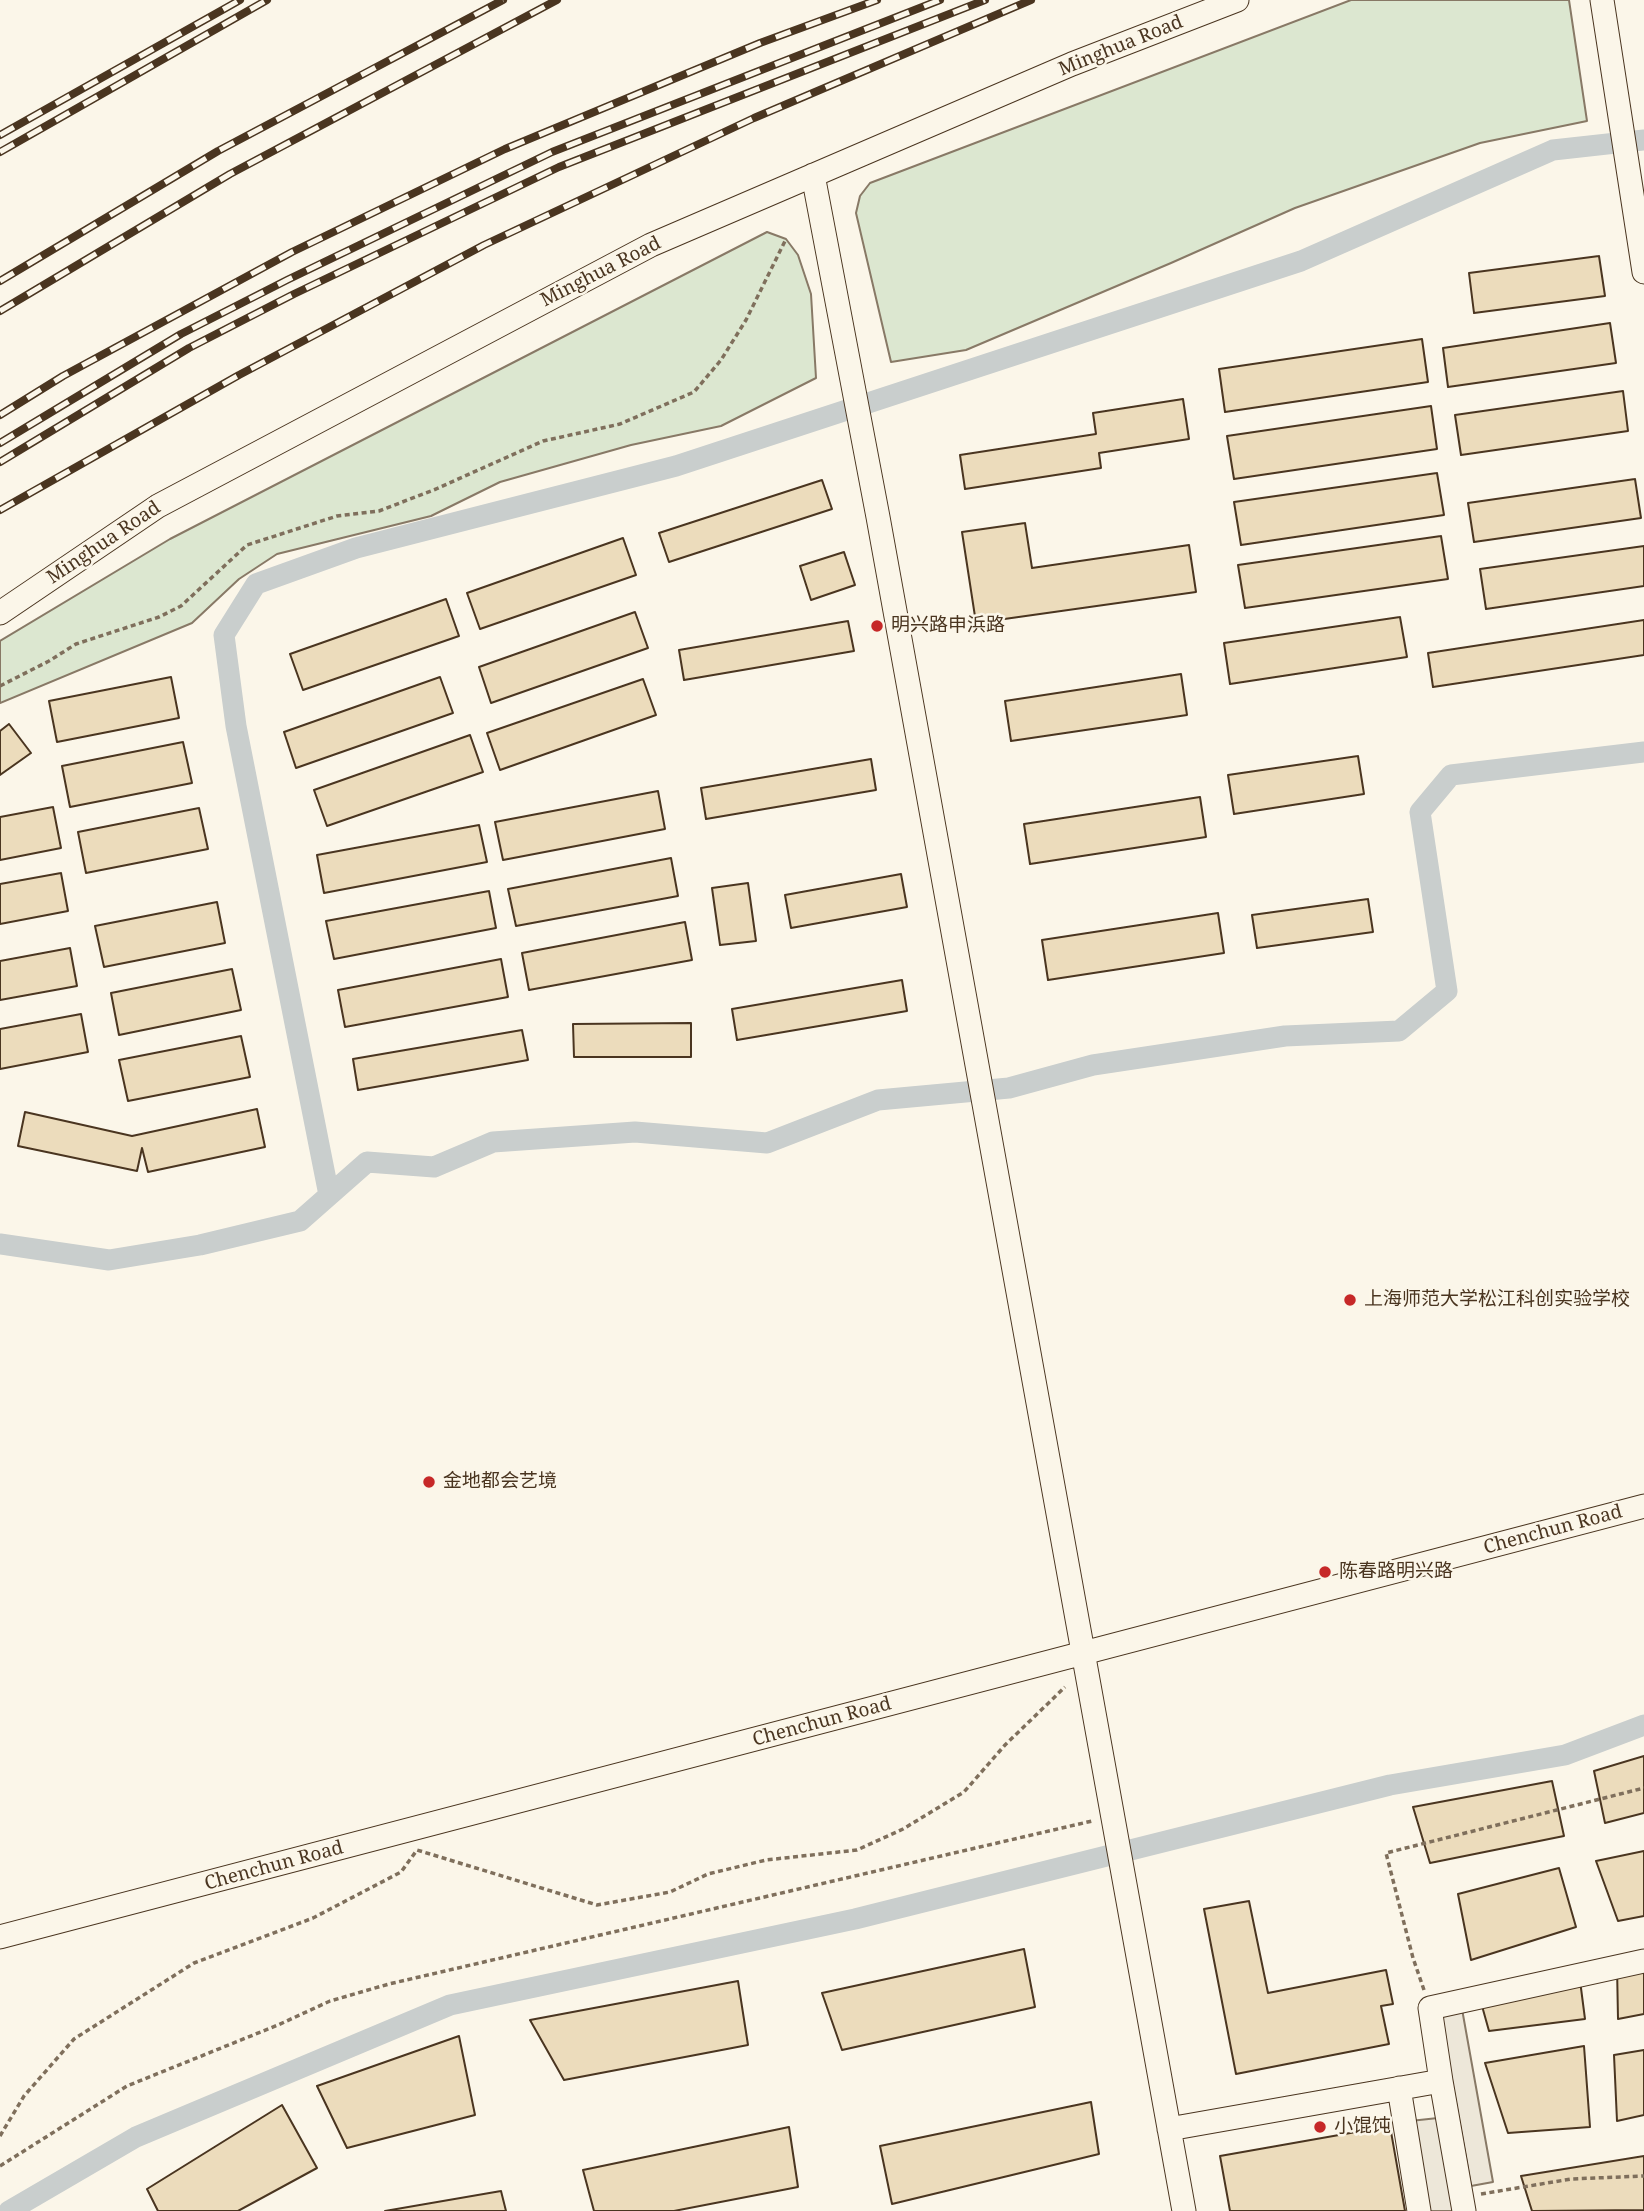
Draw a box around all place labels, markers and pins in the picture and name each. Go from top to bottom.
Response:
place label: 明兴路申浜路 [891,615,1005,637]
marker: 明兴路申浜路 [869,618,885,634]
place label: 上海师范大学松江科创实验学校 [1364,1289,1630,1311]
marker: 上海师范大学松江科创实验学校 [1342,1292,1358,1308]
place label: 金地都会艺境 [443,1471,557,1493]
marker: 金地都会艺境 [421,1474,437,1490]
place label: 陈春路明兴路 [1339,1561,1453,1583]
marker: 陈春路明兴路 [1317,1564,1333,1580]
place label: 小馄饨 [1334,2116,1391,2138]
marker: 小馄饨 [1312,2119,1328,2135]

